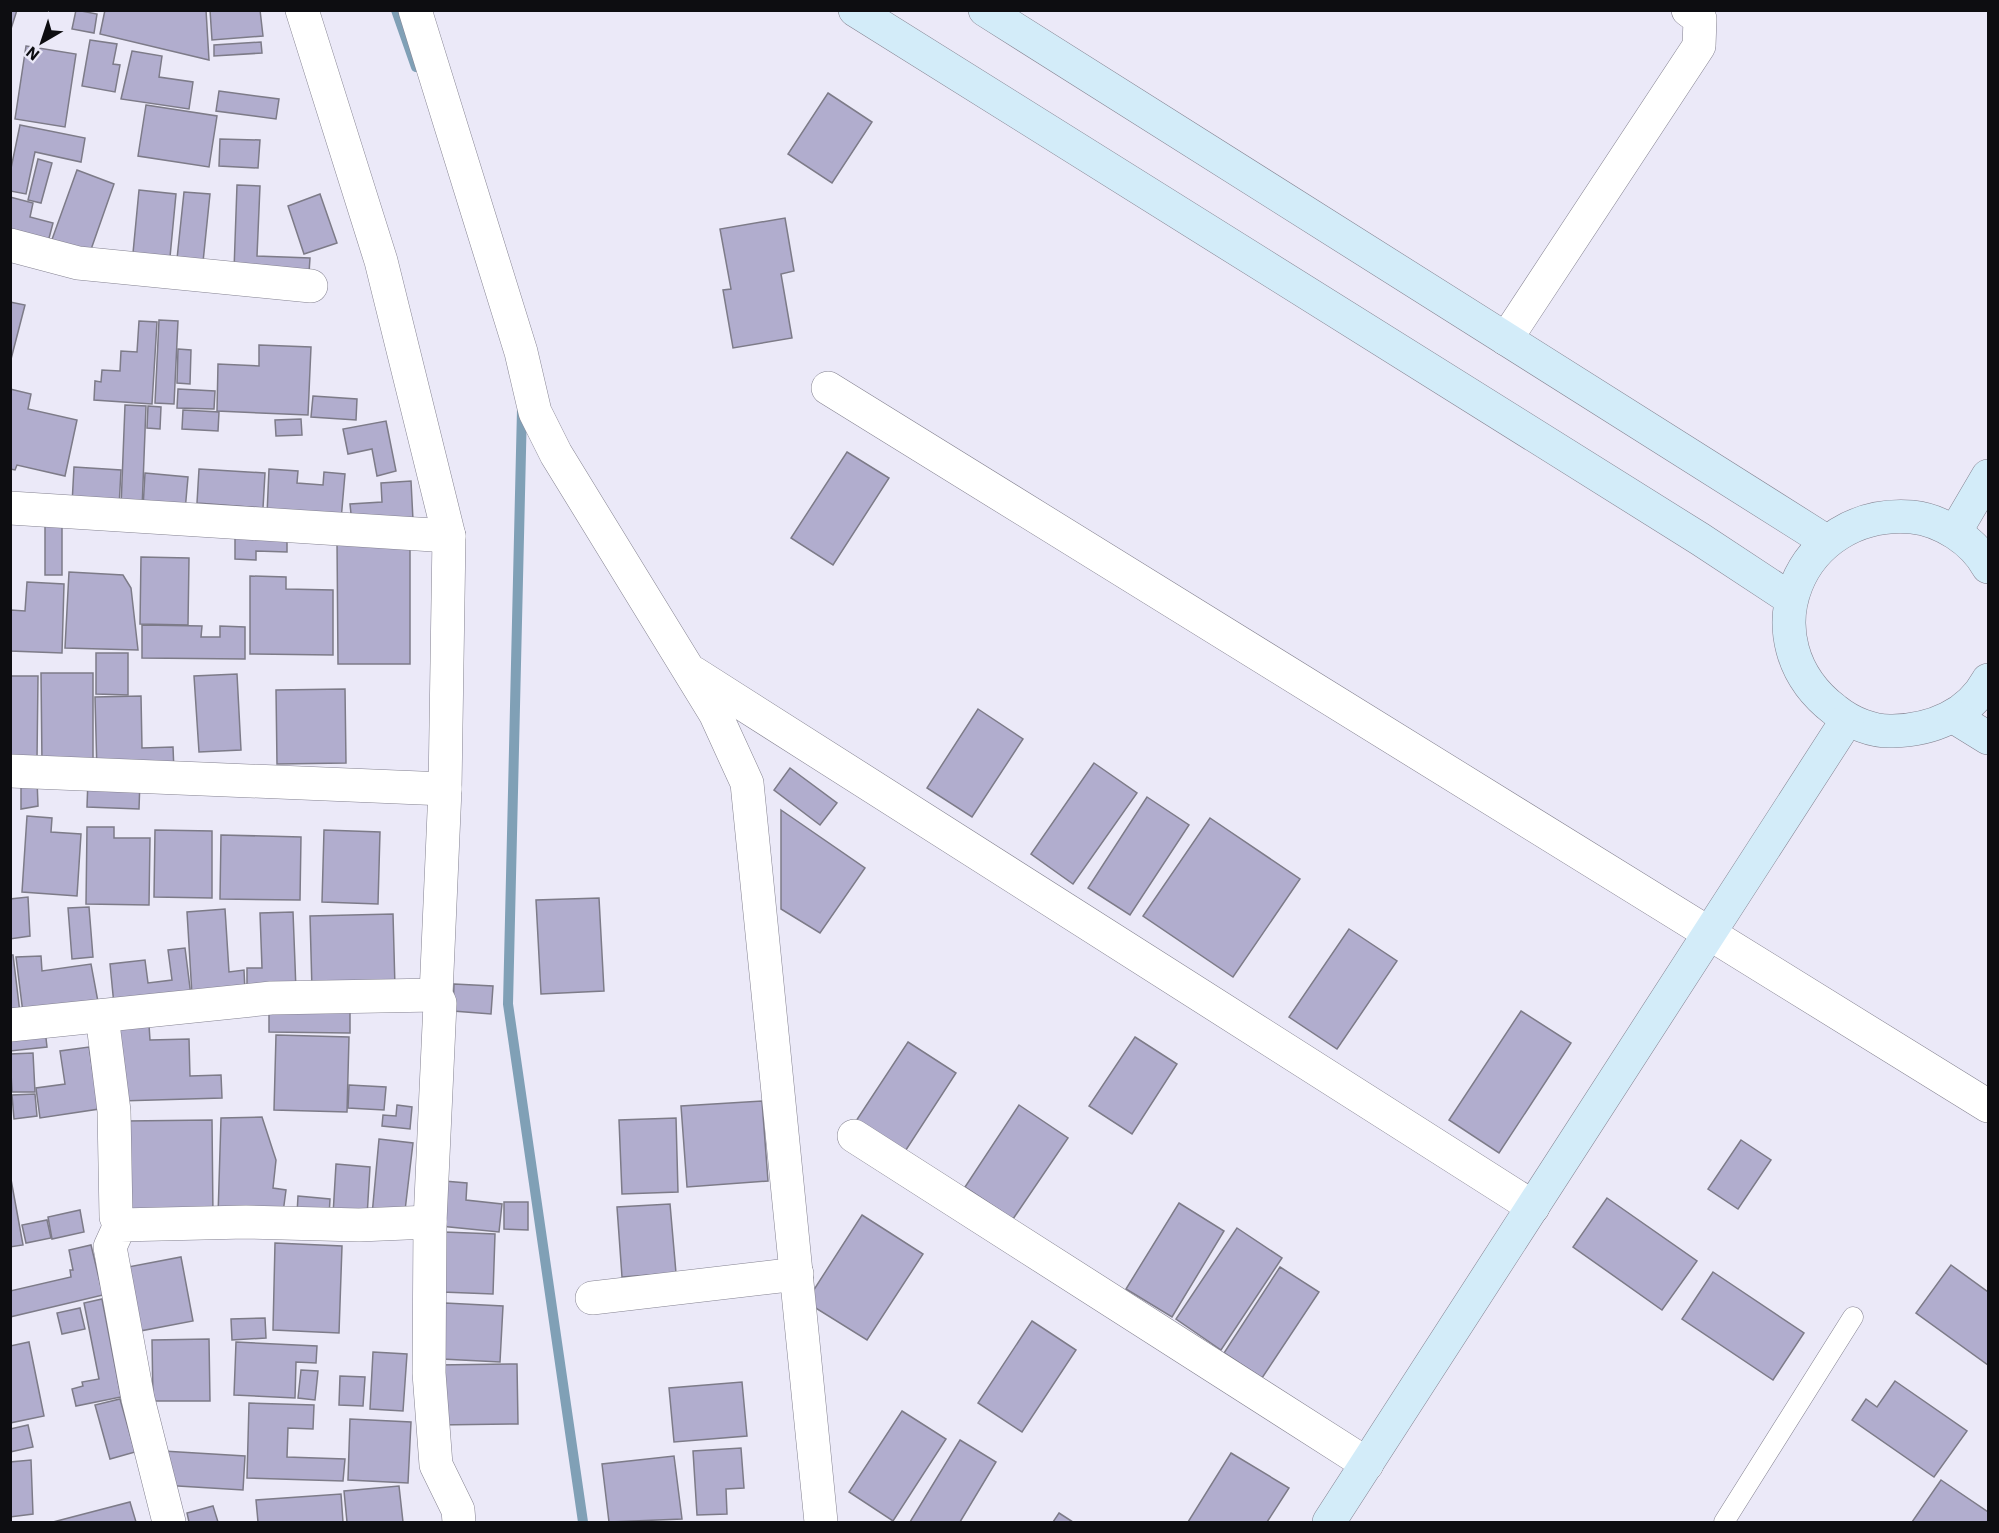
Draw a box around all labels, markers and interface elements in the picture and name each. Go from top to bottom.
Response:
north arrow [12,12,72,72]
text: N [22,42,43,65]

